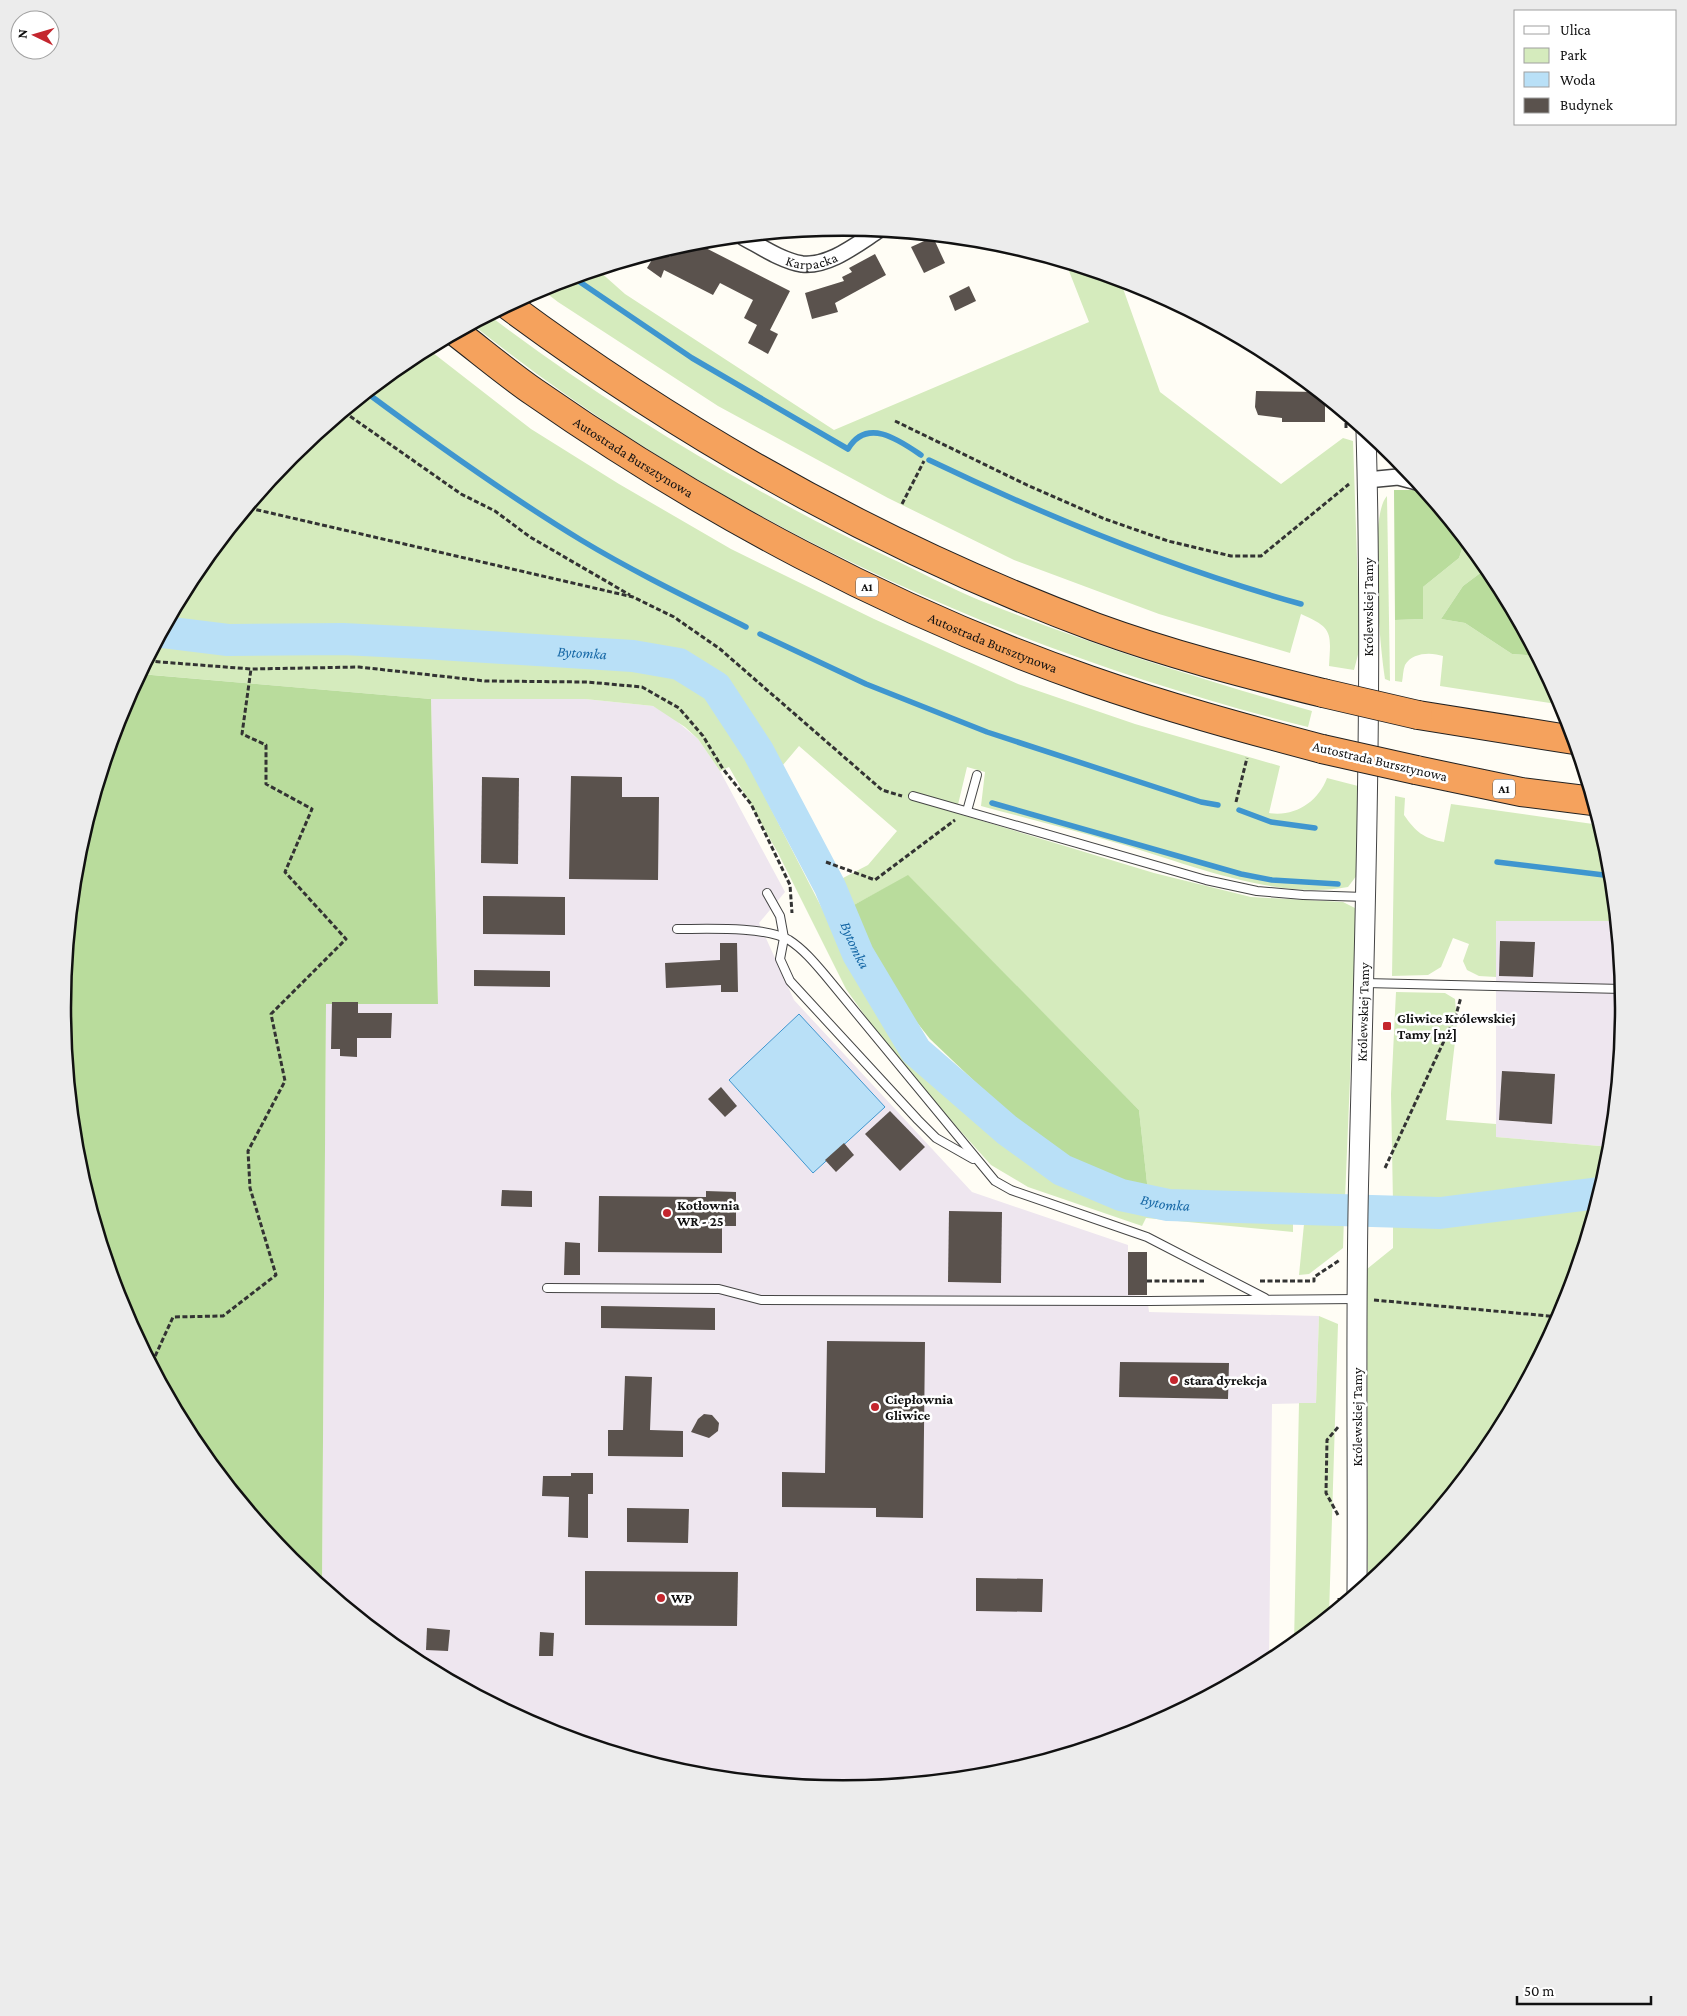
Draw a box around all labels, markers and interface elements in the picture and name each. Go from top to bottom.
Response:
north arrow [10,10,60,60]
legend [1514,10,1677,125]
text: Ulica [1560,22,1591,38]
text: N [14,28,30,39]
text: Park [1560,47,1587,63]
text: Woda [1560,72,1595,88]
text: Budynek [1560,97,1614,114]
street label: Karpacka [784,249,840,272]
street label: Autostrada Bursztynowa [571,413,697,501]
street label: Królewskiej Tamy [1360,557,1377,657]
road number: A1 [856,578,878,596]
street label: Autostrada Bursztynowa [926,609,1060,676]
water label: Bytomka [557,643,607,662]
street label: Autostrada Bursztynowa [1311,738,1450,784]
road number: A1 [1493,780,1515,799]
water label: Bytomka [837,919,873,972]
street label: Królewskiej Tamy [1354,962,1372,1062]
place label: Gliwice Królewskiej Tamy [nż] [1397,1010,1516,1042]
marker: Gliwice Królewskiej Tamy [nż] [1381,1020,1393,1032]
water label: Bytomka [1139,1191,1190,1214]
place label: Kotłownia WR - 25 [676,1197,740,1229]
marker: Kotłownia WR - 25 [661,1207,673,1219]
street label: Królewskiej Tamy [1349,1367,1366,1467]
place label: stara dyrekcja [1184,1372,1267,1389]
marker: stara dyrekcja [1168,1374,1180,1386]
place label: Ciepłownia Gliwice [885,1391,953,1423]
marker: Ciepłownia Gliwice [869,1401,881,1413]
place label: WP [670,1590,692,1606]
marker: WP [655,1592,667,1604]
scale bar [1517,1974,1651,2006]
text: 50 m [1524,1983,1554,1999]

